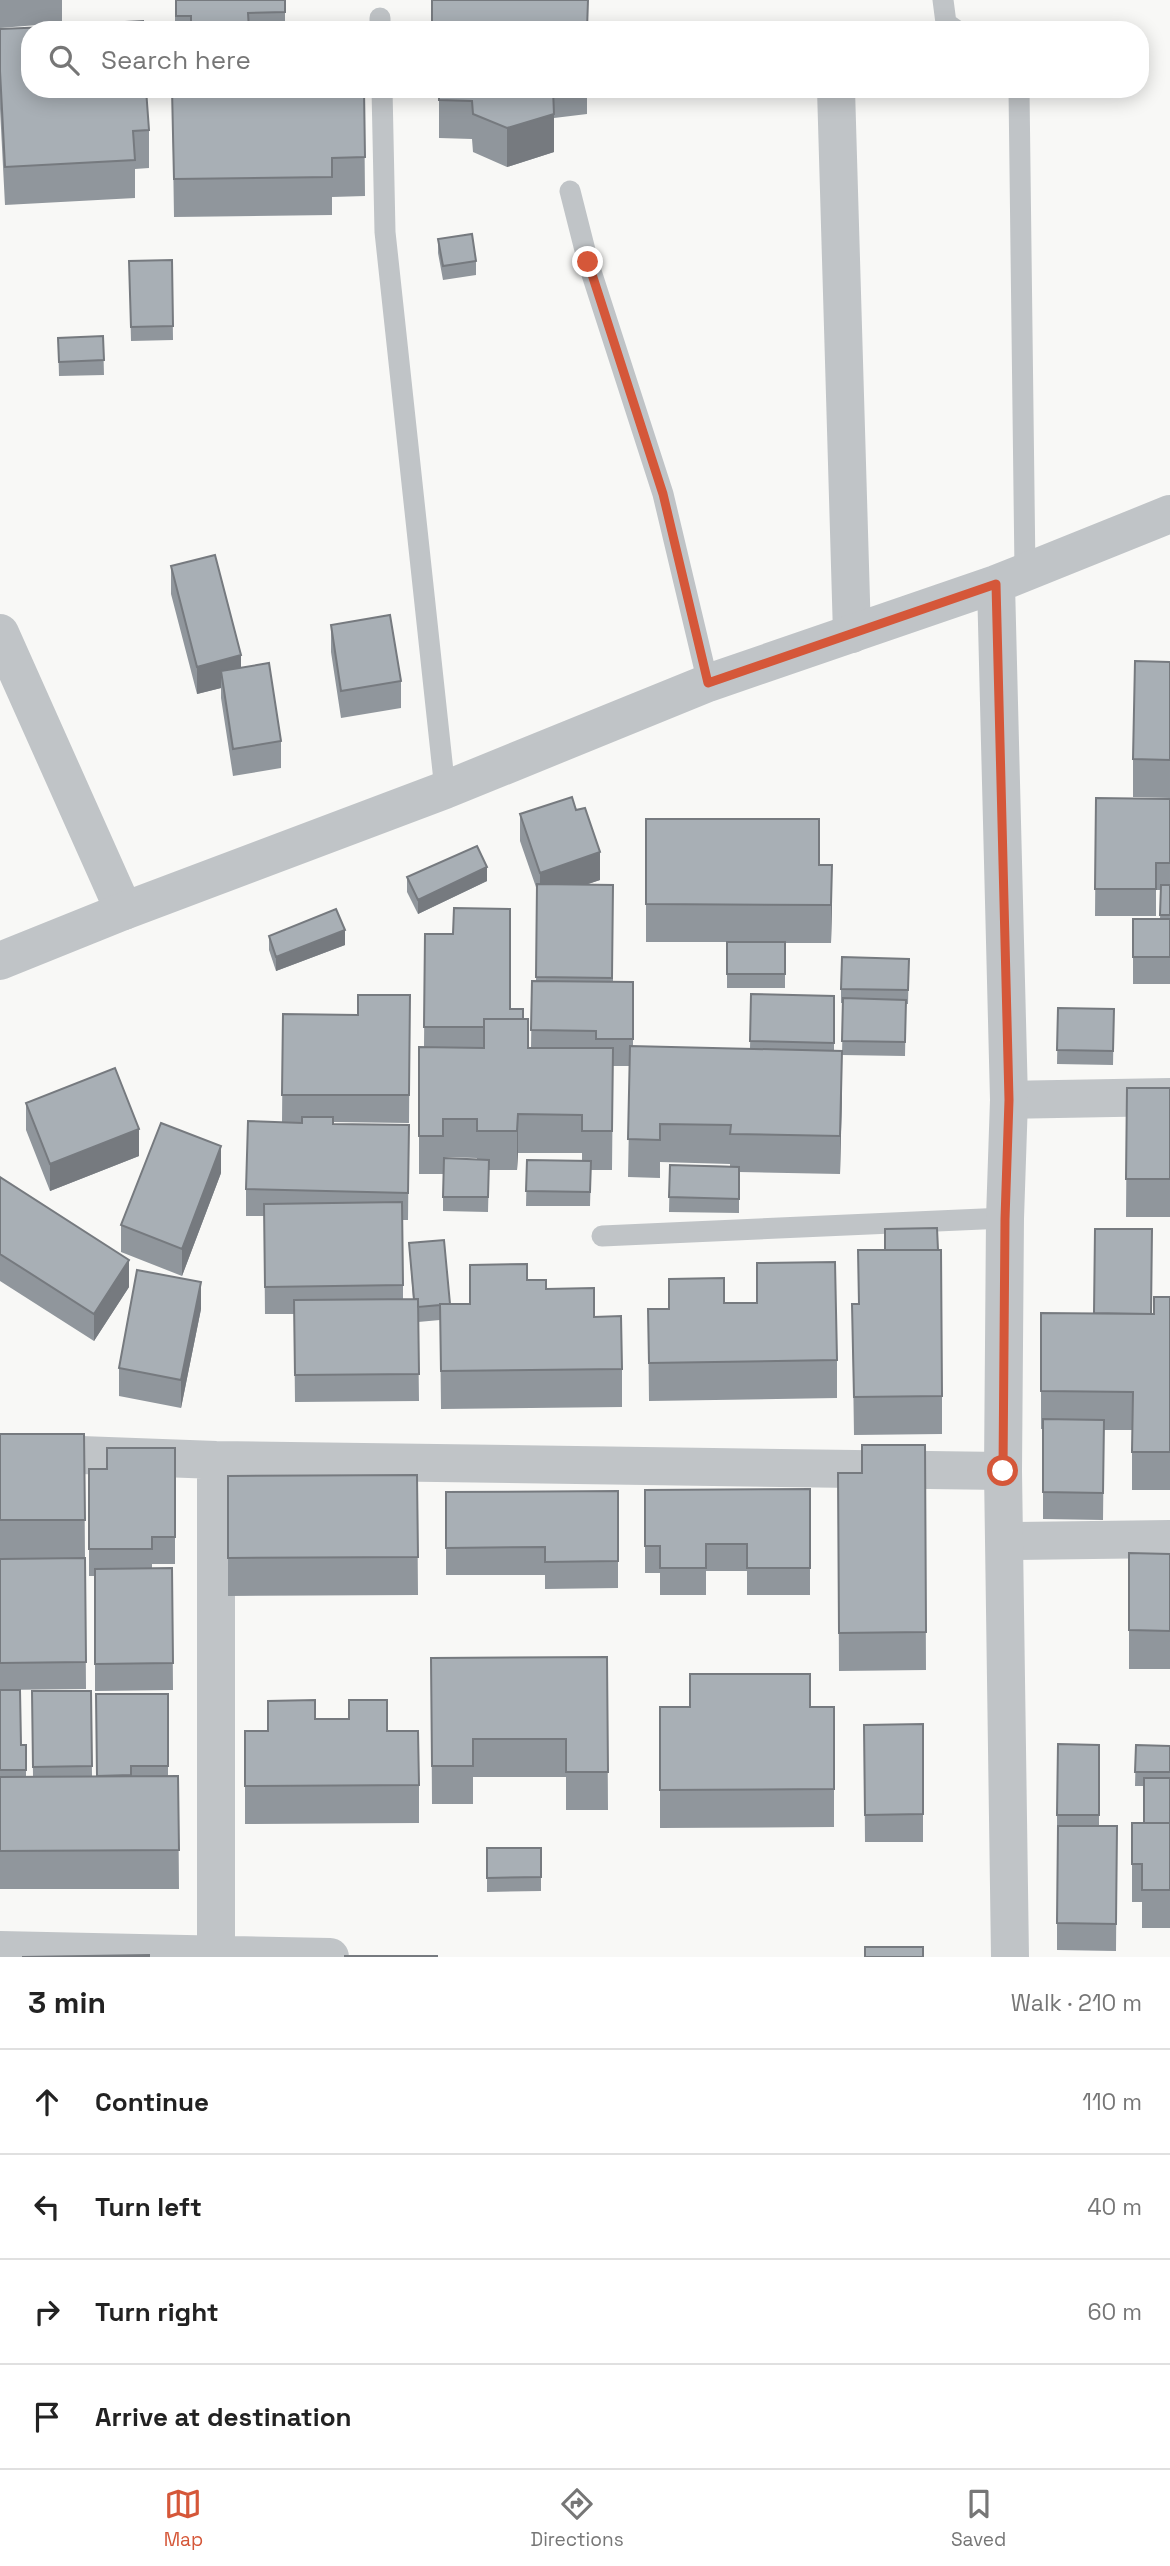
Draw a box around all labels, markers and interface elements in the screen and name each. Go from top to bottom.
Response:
search box [21,21,1149,98]
icon: search [45,41,83,79]
text: Search here [101,43,251,77]
route end [572,246,603,277]
route start [987,1455,1018,1486]
text: 3 min [28,1983,106,2022]
text: Walk · 210 m [1011,1988,1142,2018]
icon: ahead [28,2083,66,2121]
text: Continue [95,2085,209,2119]
text: 110 m [1082,2087,1142,2117]
icon: left [28,2188,66,2226]
text: Turn left [95,2190,202,2224]
text: 40 m [1087,2192,1142,2222]
icon: right [28,2293,66,2331]
text: Turn right [95,2295,219,2329]
text: 60 m [1087,2297,1142,2327]
icon: arrive [28,2398,66,2436]
text: Arrive at destination [95,2400,352,2434]
tab: Map [164,2485,203,2552]
tab: Directions [531,2485,624,2552]
tab: Saved [951,2485,1006,2552]

